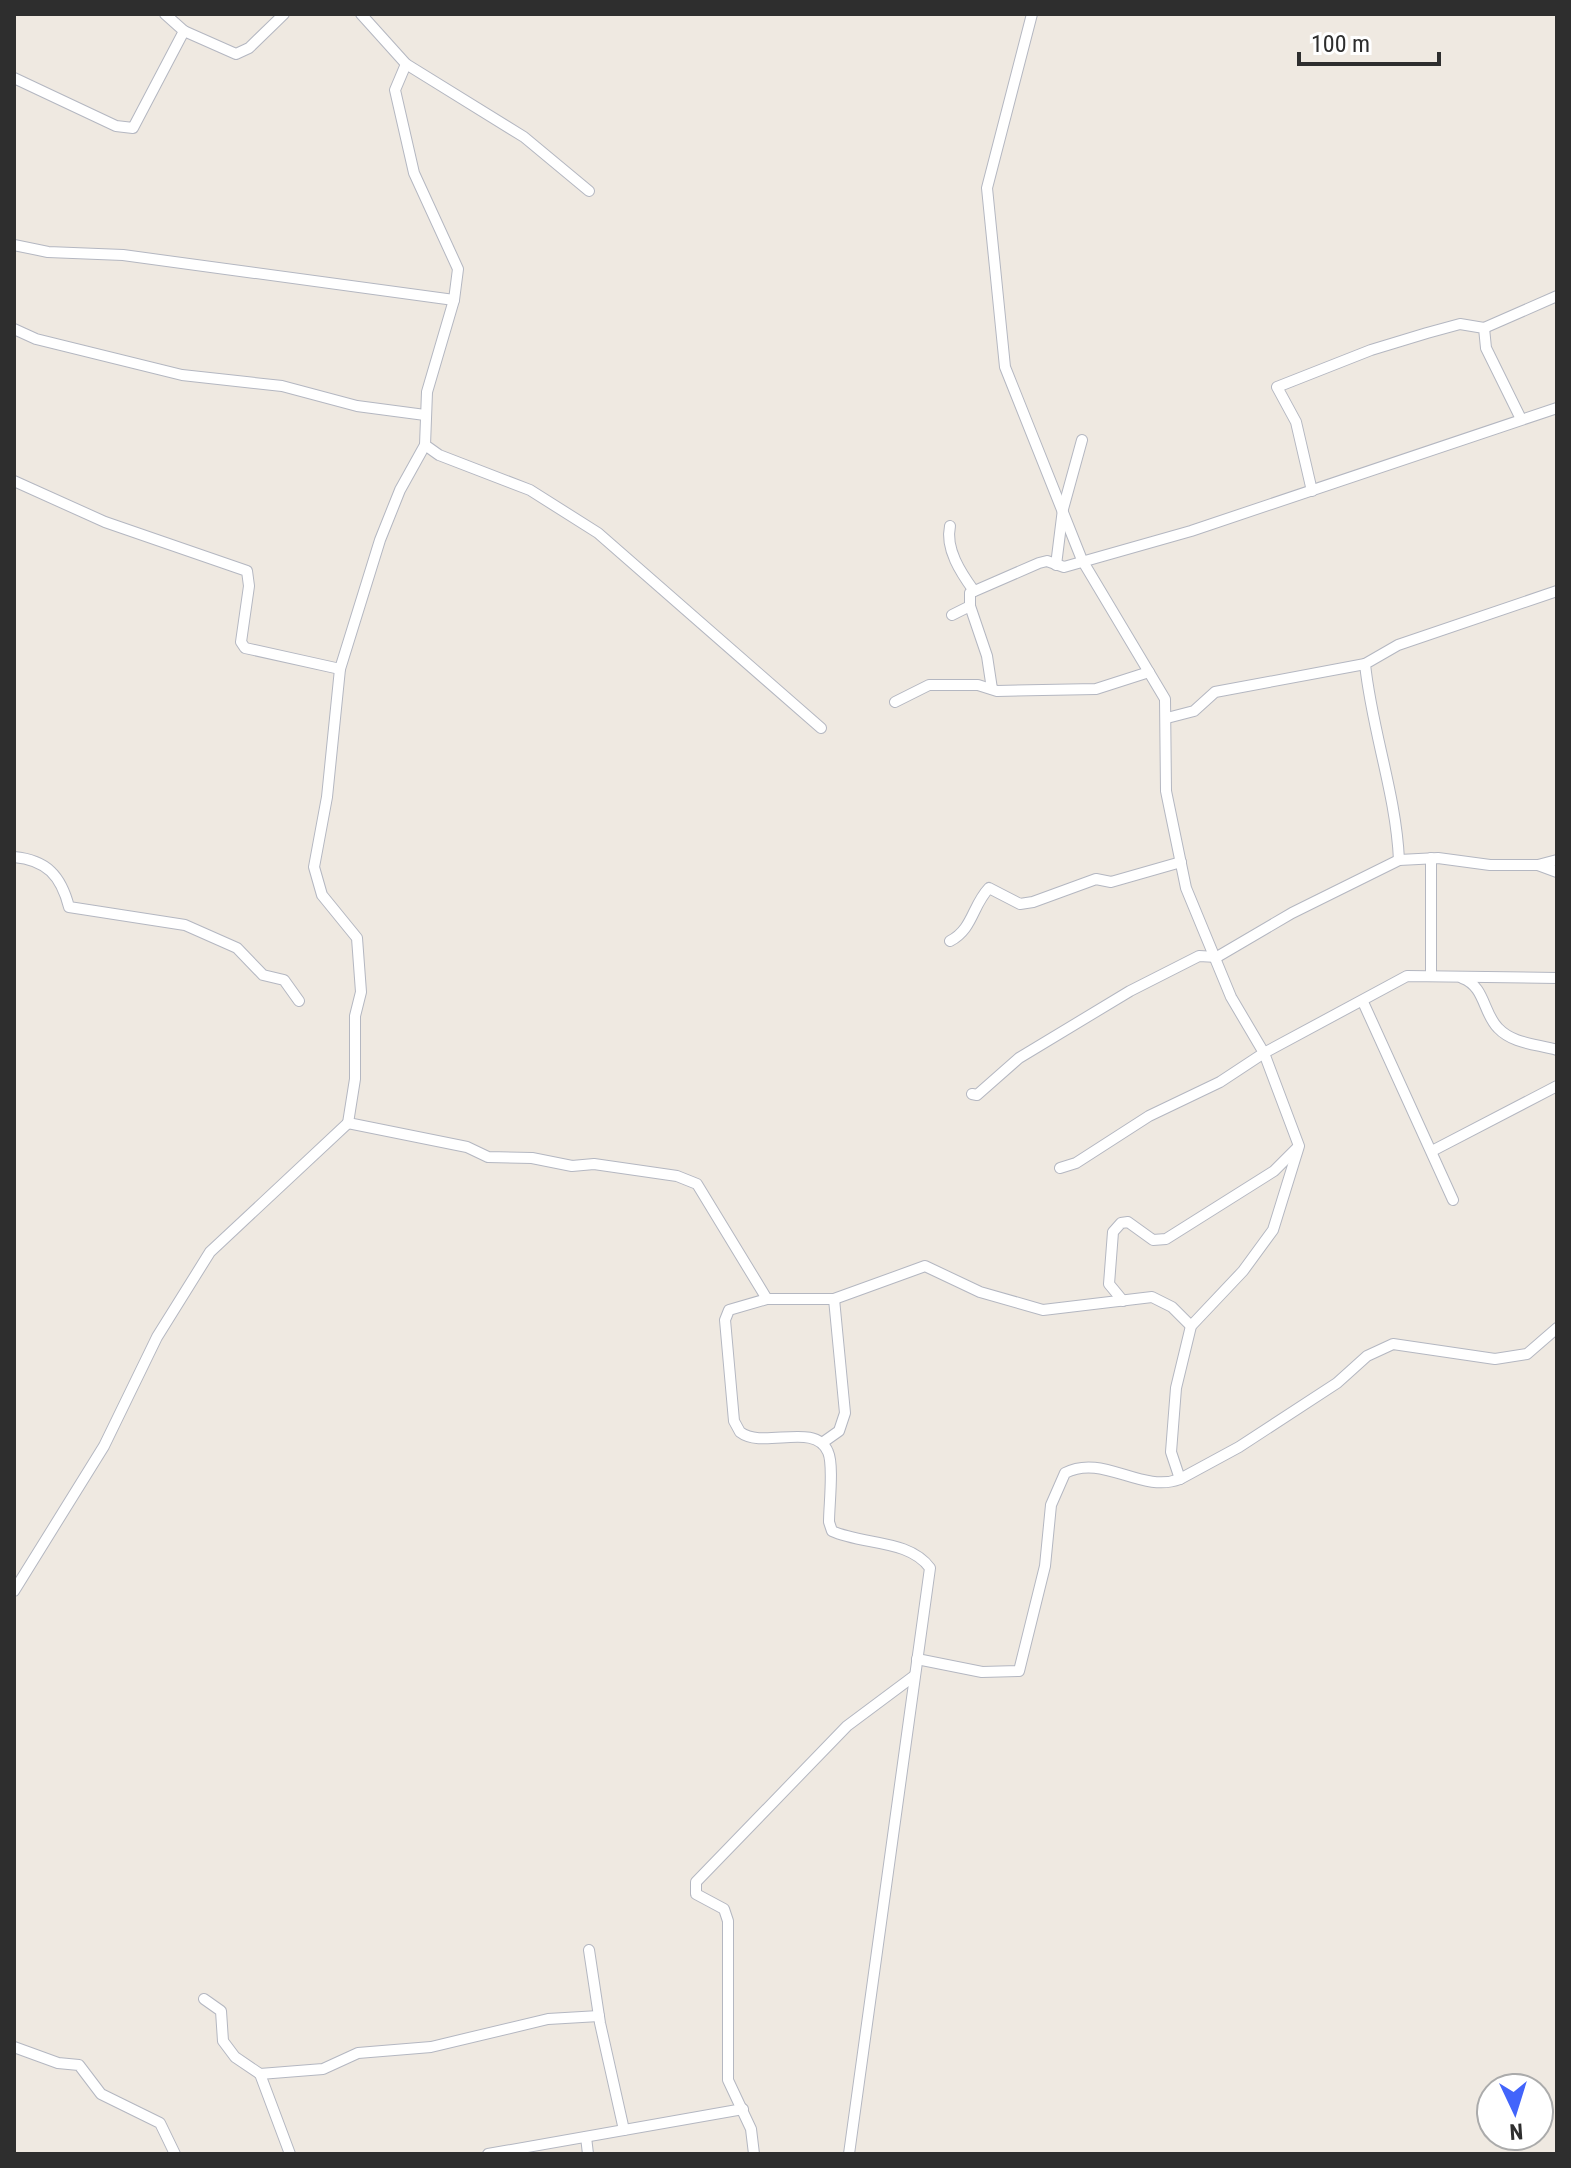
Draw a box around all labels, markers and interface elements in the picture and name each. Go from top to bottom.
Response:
scale bar [1299,16,1439,66]
text: 100 m [1311,30,1370,58]
north arrow [1475,2072,1555,2152]
text: N [1509,2119,1524,2144]

